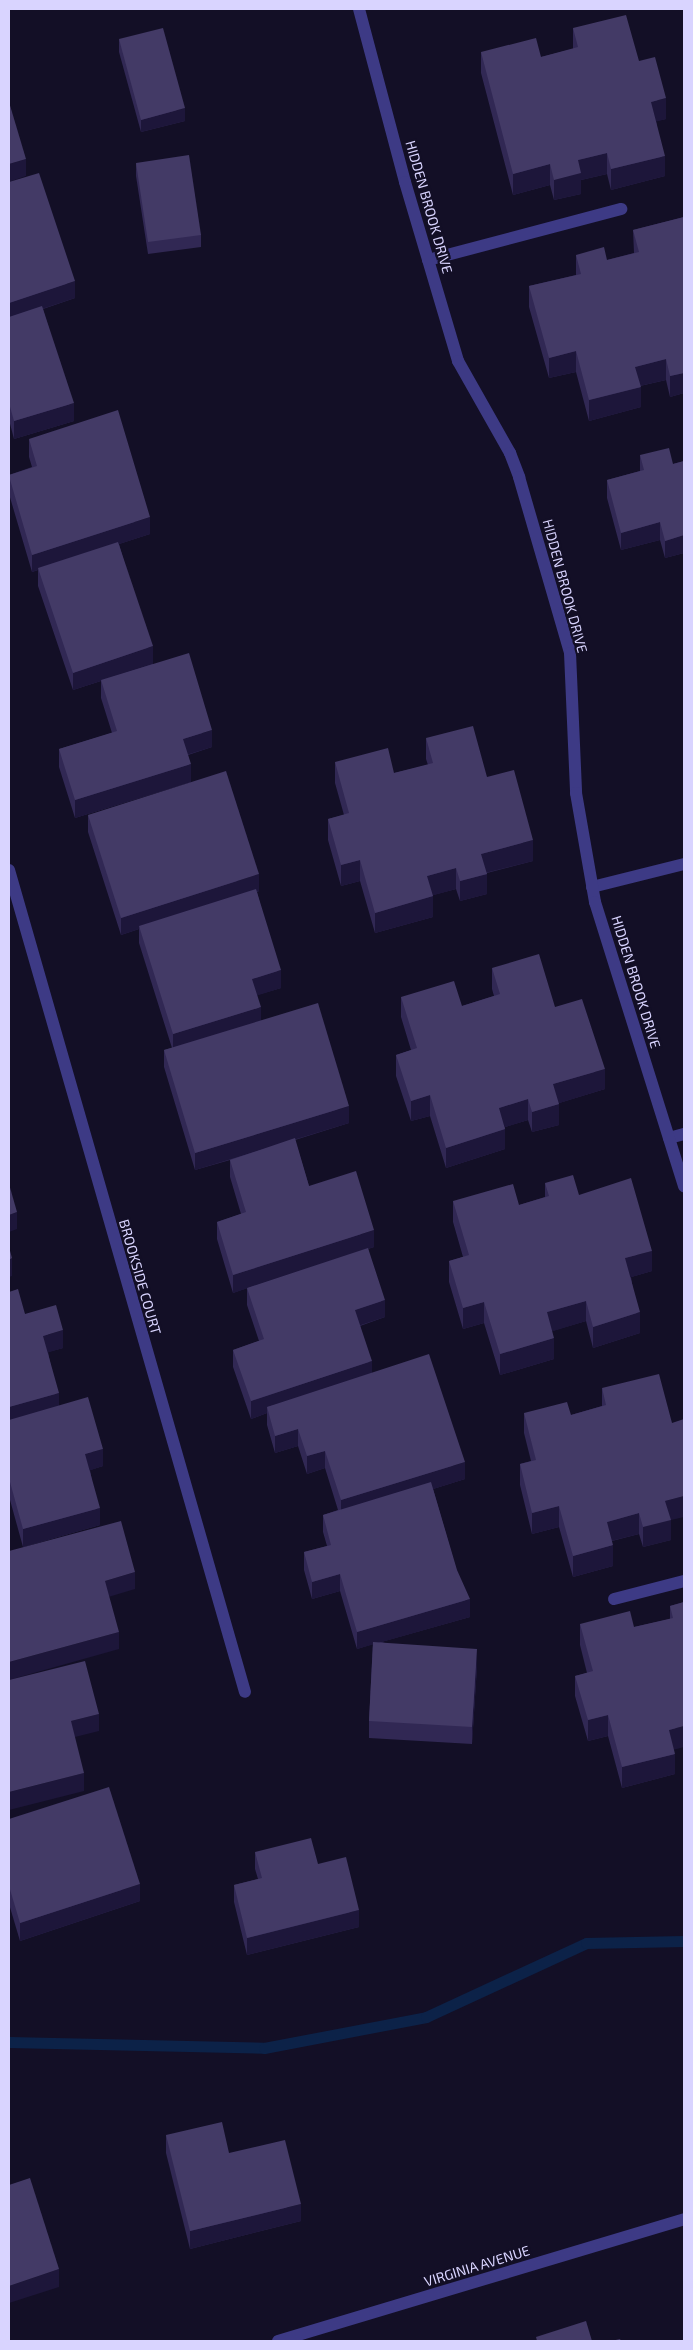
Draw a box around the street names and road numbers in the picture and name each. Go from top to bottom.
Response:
street label: HIDDEN BROOK DRIVE [402,138,456,276]
street label: HIDDEN BROOK DRIVE [539,517,591,655]
street label: HIDDEN BROOK DRIVE [608,914,664,1050]
street label: BROOKSIDE COURT [115,1217,165,1337]
street label: VIRGINIA AVENUE [422,2242,532,2290]

